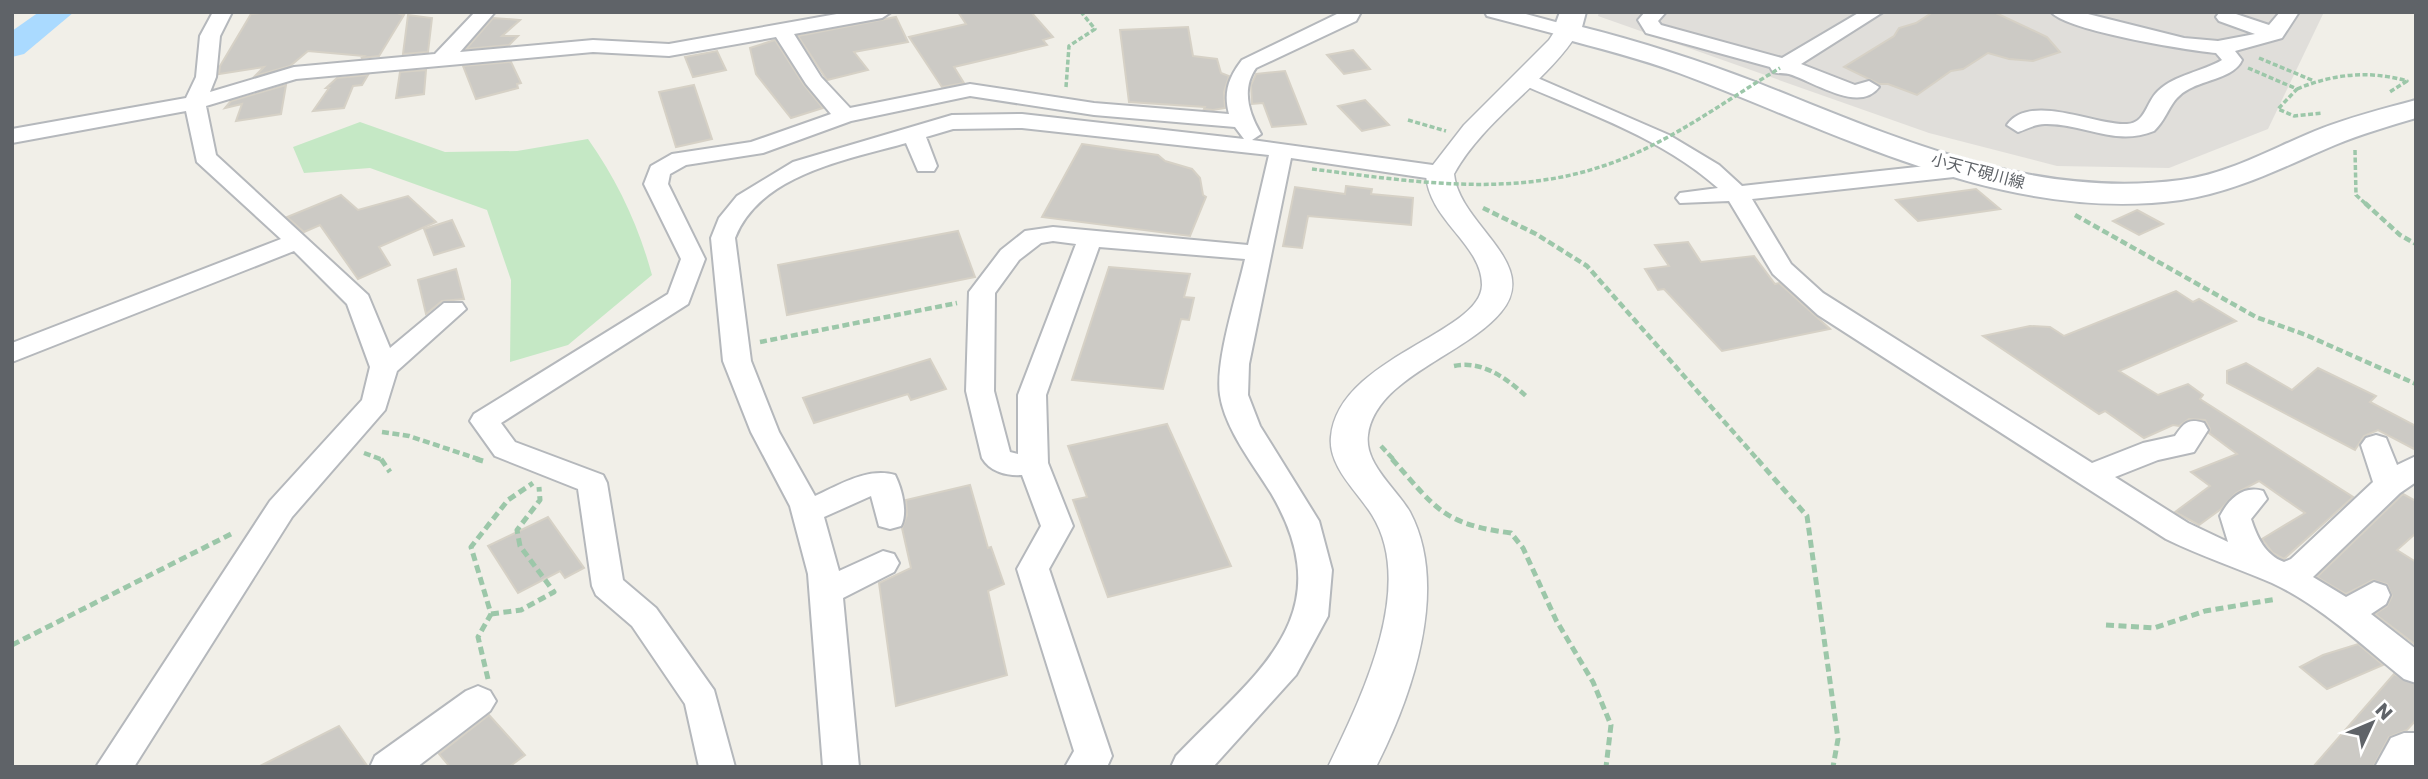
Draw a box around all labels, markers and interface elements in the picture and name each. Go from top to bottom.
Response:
street label: 小天下硯川線 [1929,147,2027,195]
north arrow [2337,688,2407,758]
text: N [2369,697,2399,726]

